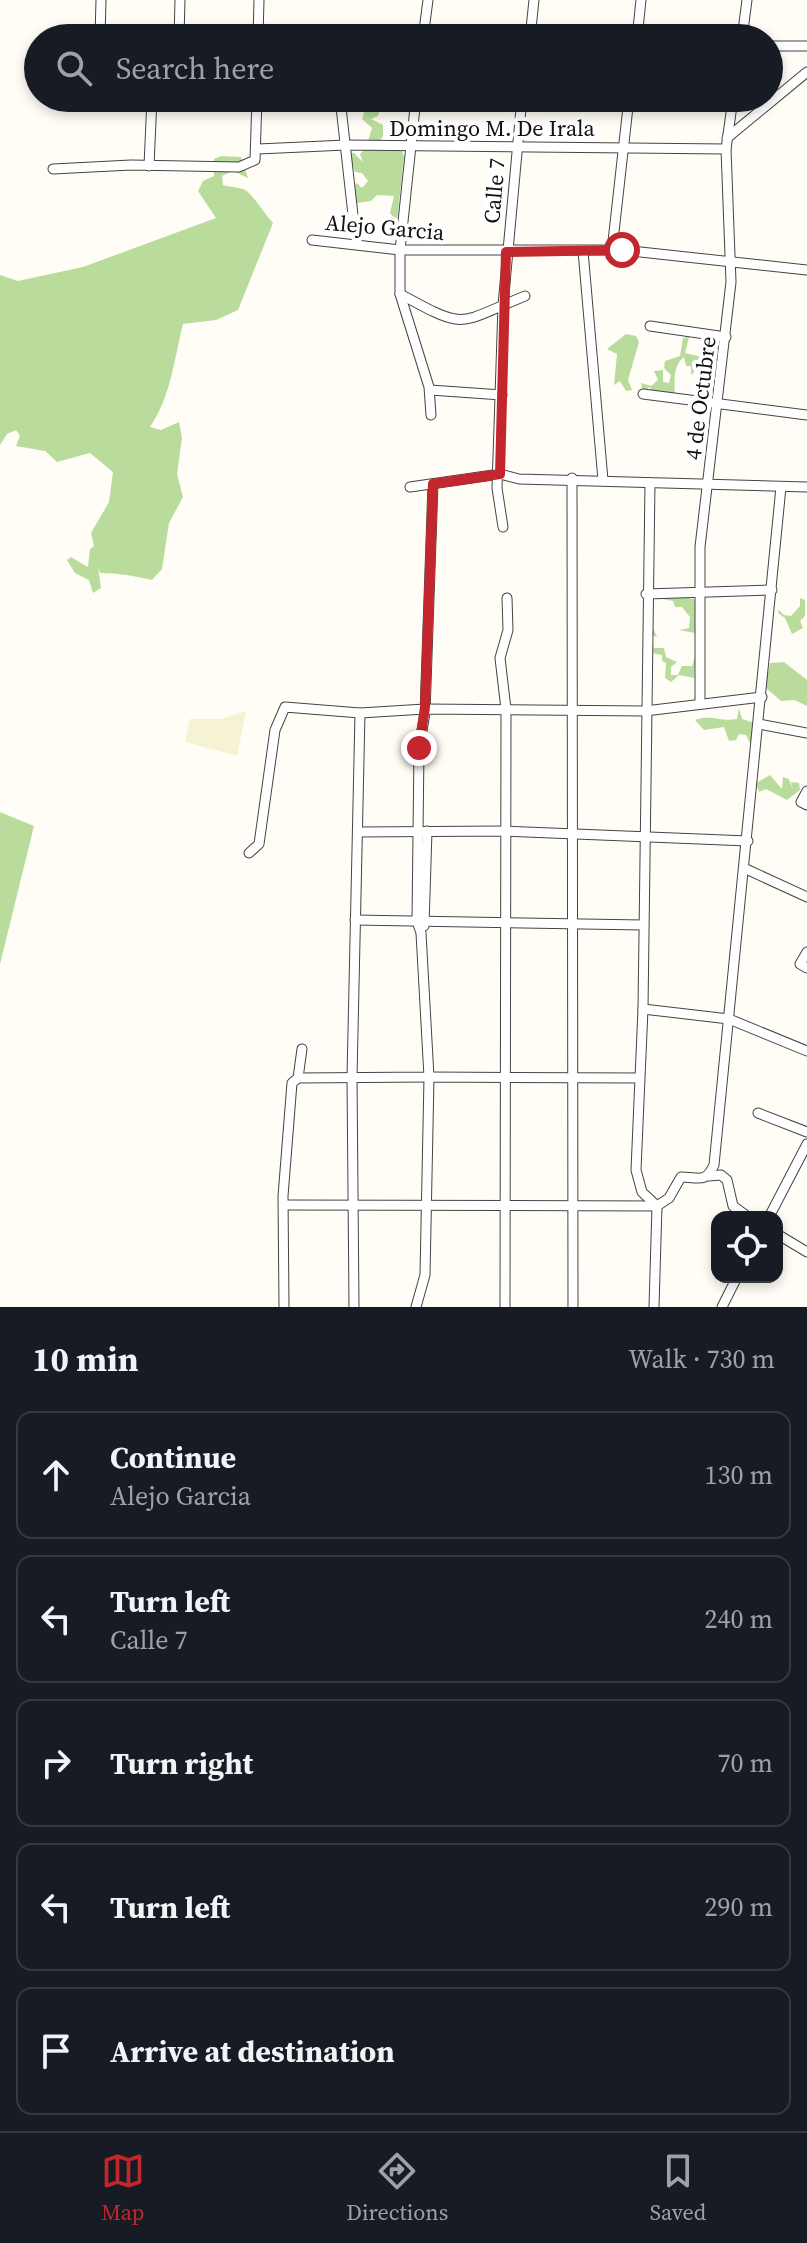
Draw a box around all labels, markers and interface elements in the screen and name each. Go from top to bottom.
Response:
search box [24,24,783,112]
icon: search [52,46,96,90]
text: Search here [116,48,274,89]
street label: Domingo M. De Irala [389,113,595,143]
street label: Calle 7 [476,157,512,225]
street label: Alejo Garcia [324,207,447,247]
route start [604,232,640,268]
street label: 4 de Octubre [678,335,722,461]
route end [401,730,437,766]
map controls [711,1211,783,1283]
button: locate [711,1211,783,1283]
text: 10 min [32,1336,139,1382]
text: Walk · 730 m [628,1341,775,1377]
text: Continue [110,1437,236,1478]
icon: ahead [34,1453,78,1497]
text: 130 m [705,1457,773,1493]
text: Alejo Garcia [110,1478,251,1514]
text: Turn left [110,1581,230,1622]
icon: left [34,1597,78,1641]
text: 240 m [705,1601,773,1637]
text: Calle 7 [110,1622,187,1658]
icon: right [34,1741,78,1785]
text: Turn right [110,1743,253,1784]
text: 70 m [718,1745,773,1781]
icon: left [34,1885,78,1929]
text: Turn left [110,1887,230,1928]
text: 290 m [705,1889,773,1925]
icon: arrive [34,2029,78,2073]
text: Arrive at destination [110,2031,395,2072]
tab: Map [101,2149,145,2227]
tab: Directions [346,2149,448,2227]
tab: Saved [650,2149,706,2227]

